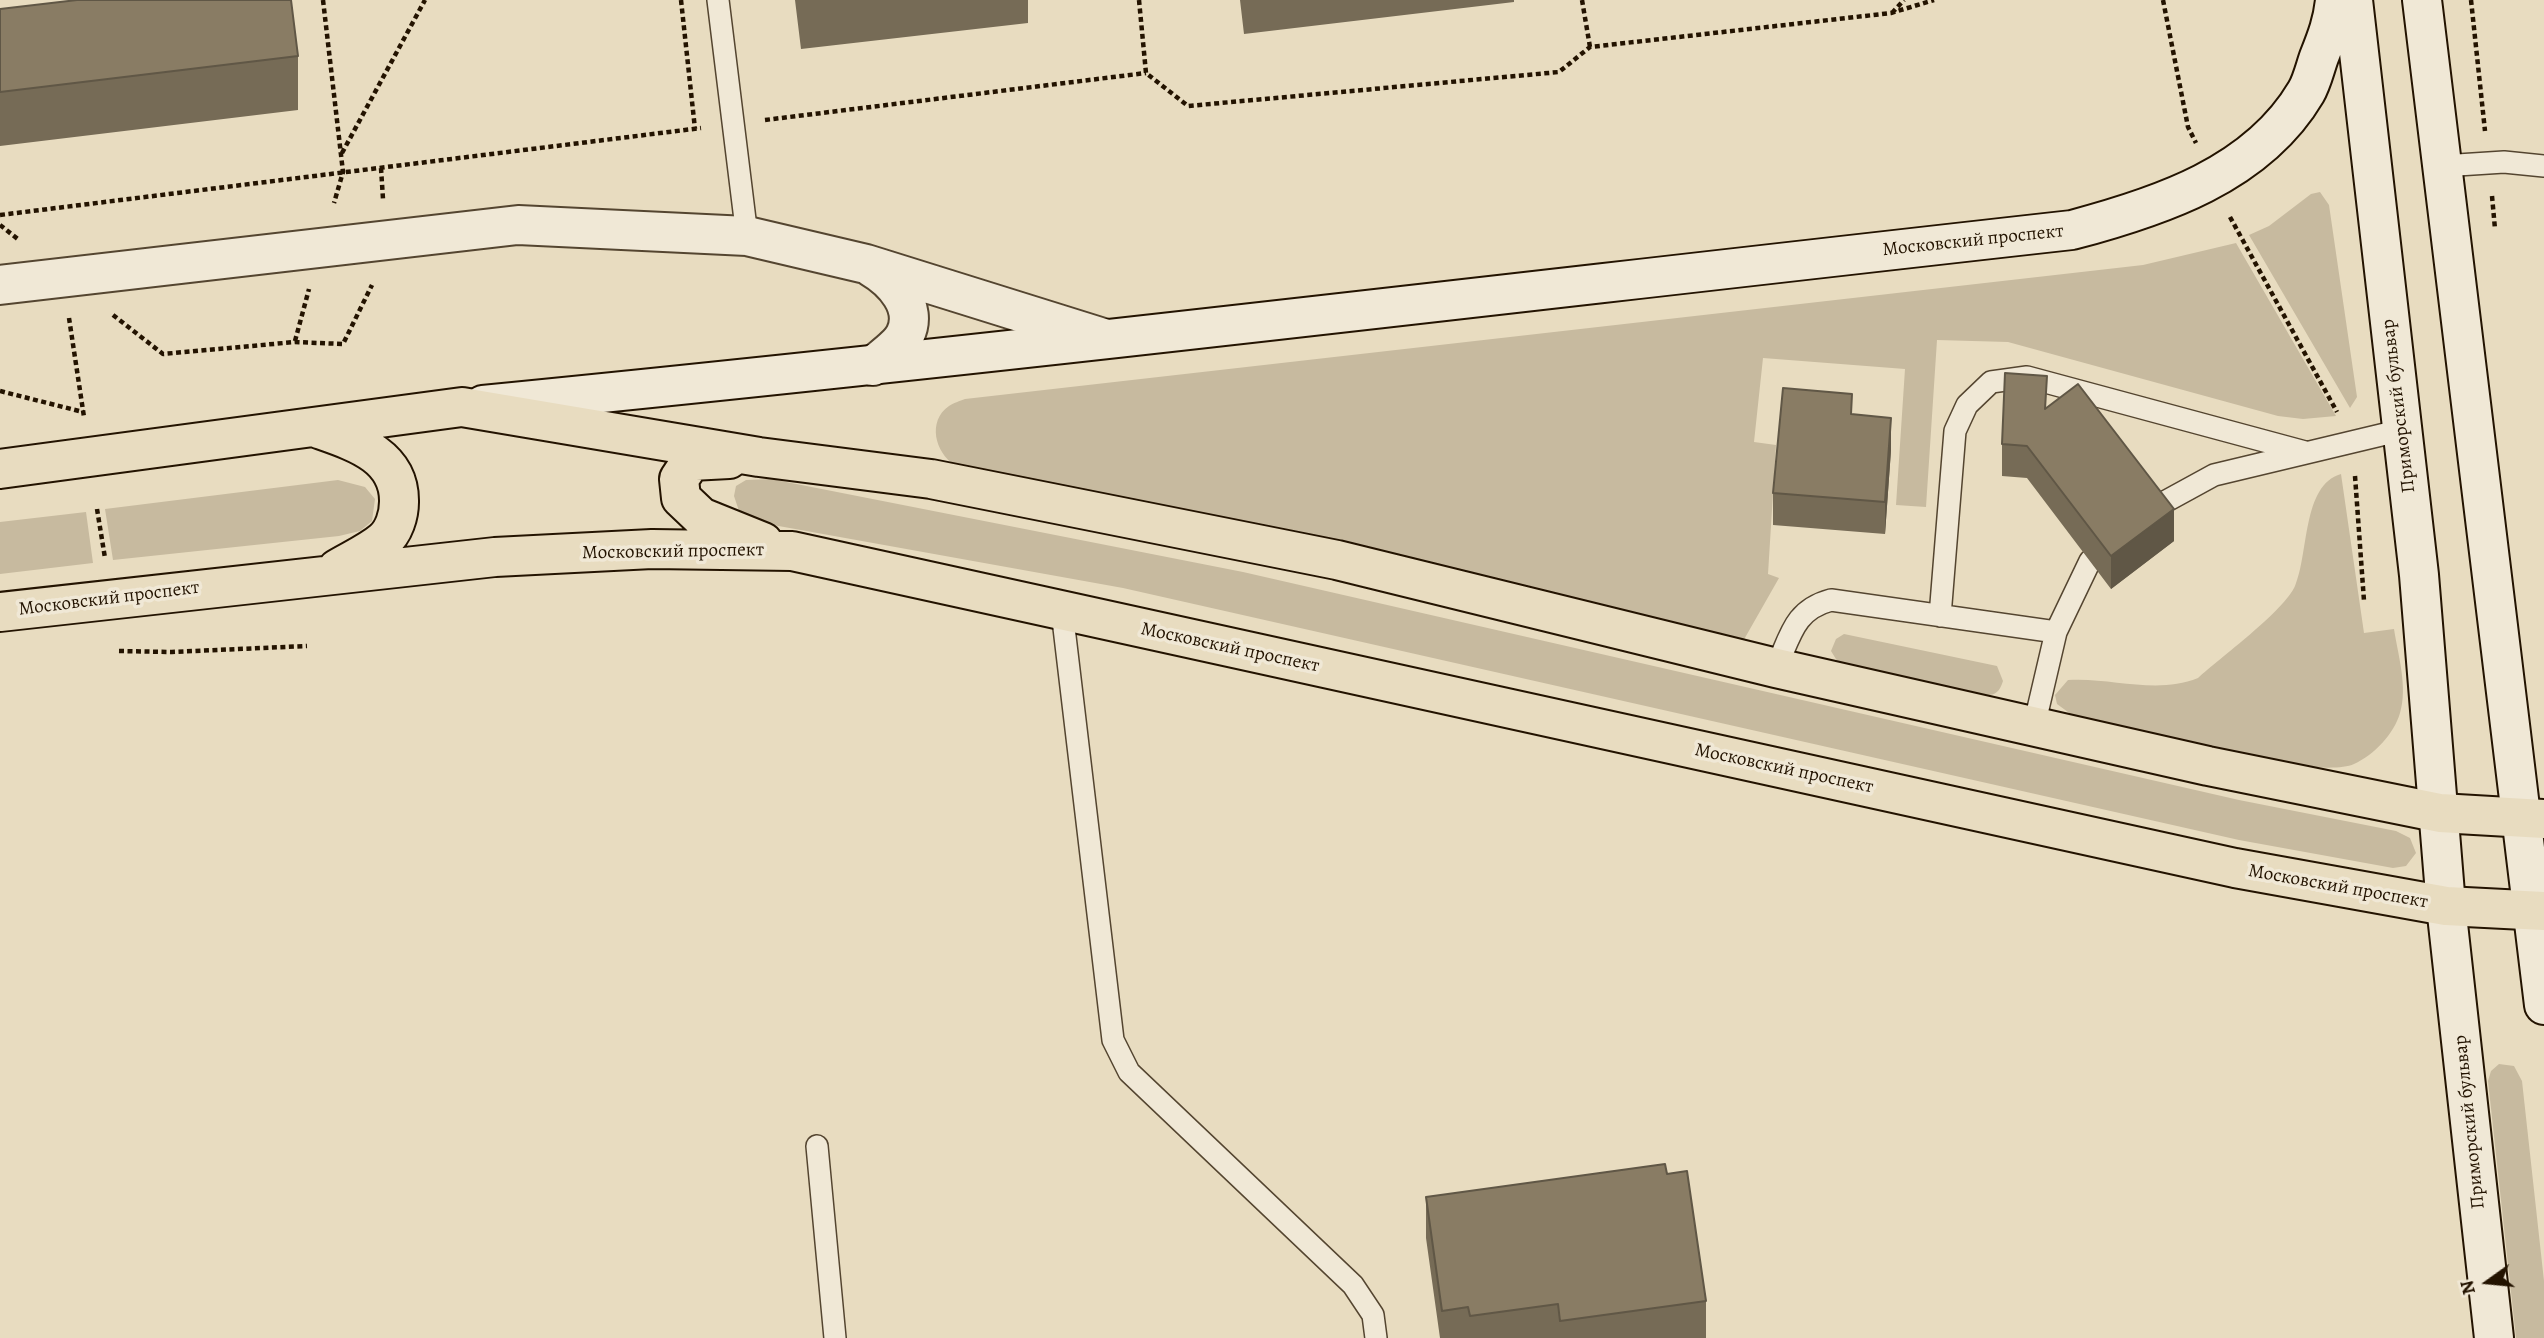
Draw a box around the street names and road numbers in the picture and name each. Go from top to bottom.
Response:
street label: Московский проспект [1881,220,2065,262]
street label: Приморский бульвар [2377,318,2421,494]
street label: Московский проспект [582,539,764,565]
street label: Московский проспект [17,577,201,621]
street label: Московский проспект [1139,618,1321,678]
street label: Московский проспект [1693,739,1875,799]
street label: Московский проспект [2246,860,2430,914]
street label: Приморский бульвар [2450,1034,2490,1210]

